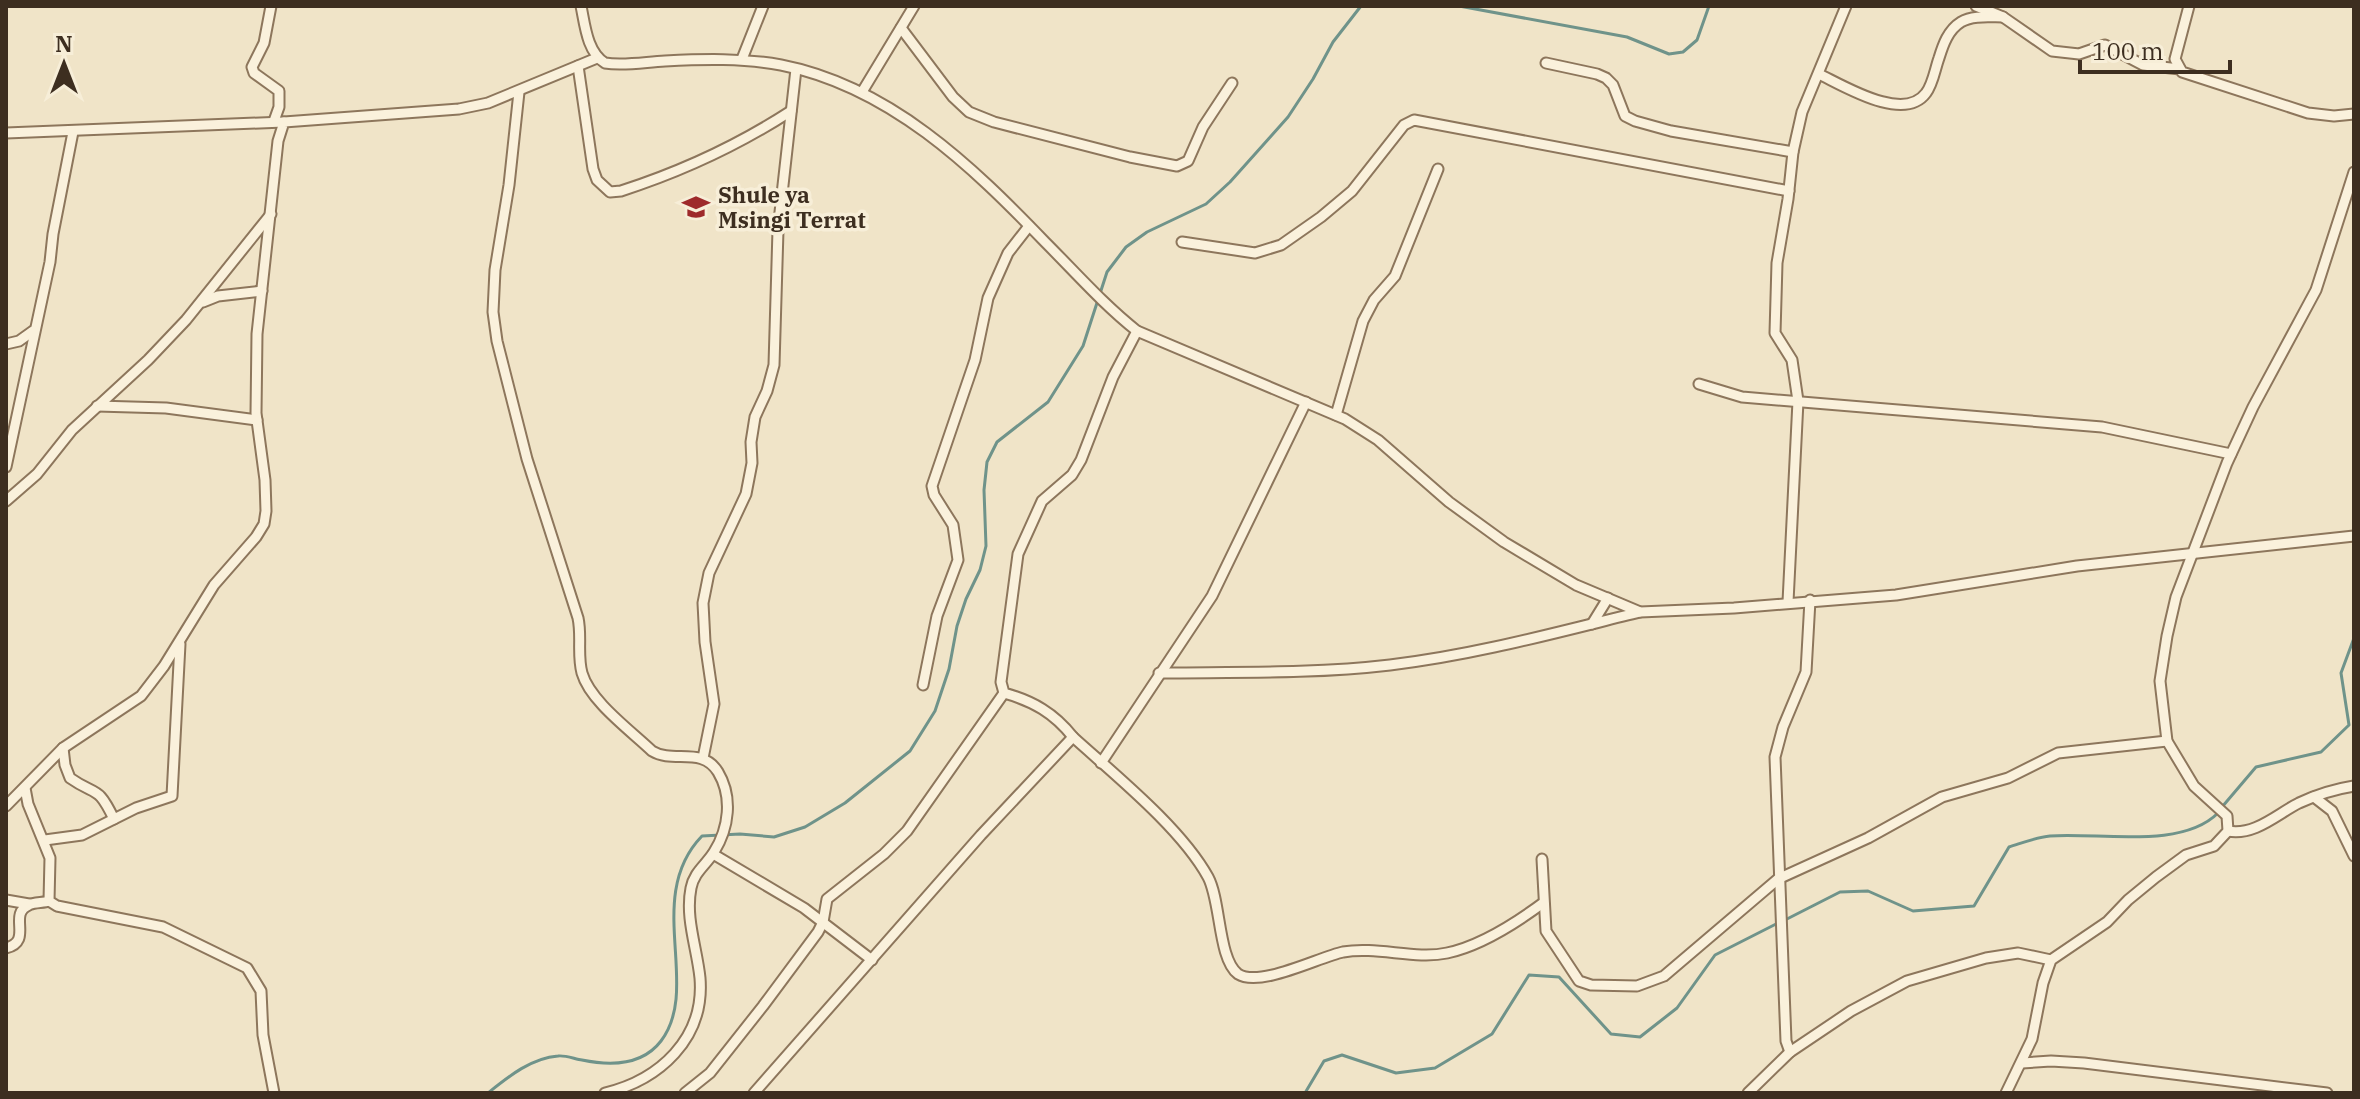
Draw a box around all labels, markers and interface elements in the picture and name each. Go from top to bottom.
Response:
north arrow [24,24,104,104]
scale bar [2080,24,2230,74]
text: N [55,29,73,58]
text: 100 m [2092,35,2164,67]
place label: Shule ya Msingi Terrat [718,180,866,234]
school or university icon: Shule ya Msingi Terrat [681,192,711,222]

